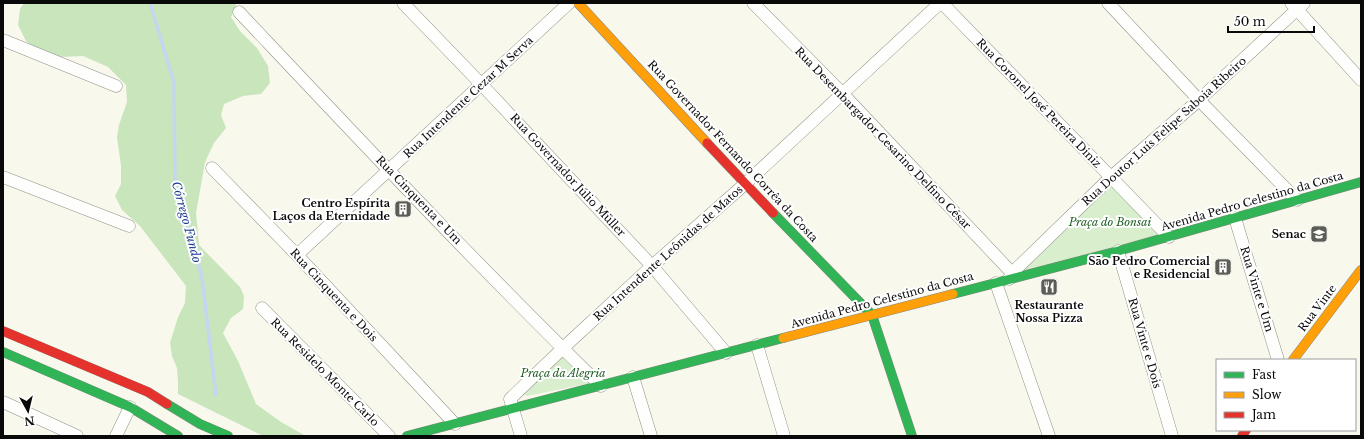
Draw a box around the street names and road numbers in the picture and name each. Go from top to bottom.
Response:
street label: Rua Intendente Cezar M Serva [400,33,536,161]
street label: Rua Coronel José Pereira Diniz [974,36,1104,170]
street label: Rua Desembargador Cesarino Delfino César [792,44,975,232]
street label: Rua Doutor Luís Felipe Saboia Ribeiro [1079,53,1249,209]
street label: Rua Governador Fernando Corrêa da Costa [645,57,822,245]
street label: Rua Governador Júlio Müller [507,111,629,240]
street label: Rua Cinquenta e Um [373,153,465,247]
street label: Avenida Pedro Celestino da Costa [1158,168,1345,234]
street label: Rua Intendente Leônidas de Matos [590,182,746,324]
street label: Rua Vinte e Um [1237,245,1277,334]
street label: Rua Cinquenta e Dois [287,246,381,344]
street label: Avenida Pedro Celestino da Costa [788,269,976,331]
street label: Rua Vinte [1295,282,1339,334]
street label: Rua Vinte e Dois [1125,296,1165,390]
street label: Rua Residelo Monte Carlo [268,315,382,429]

